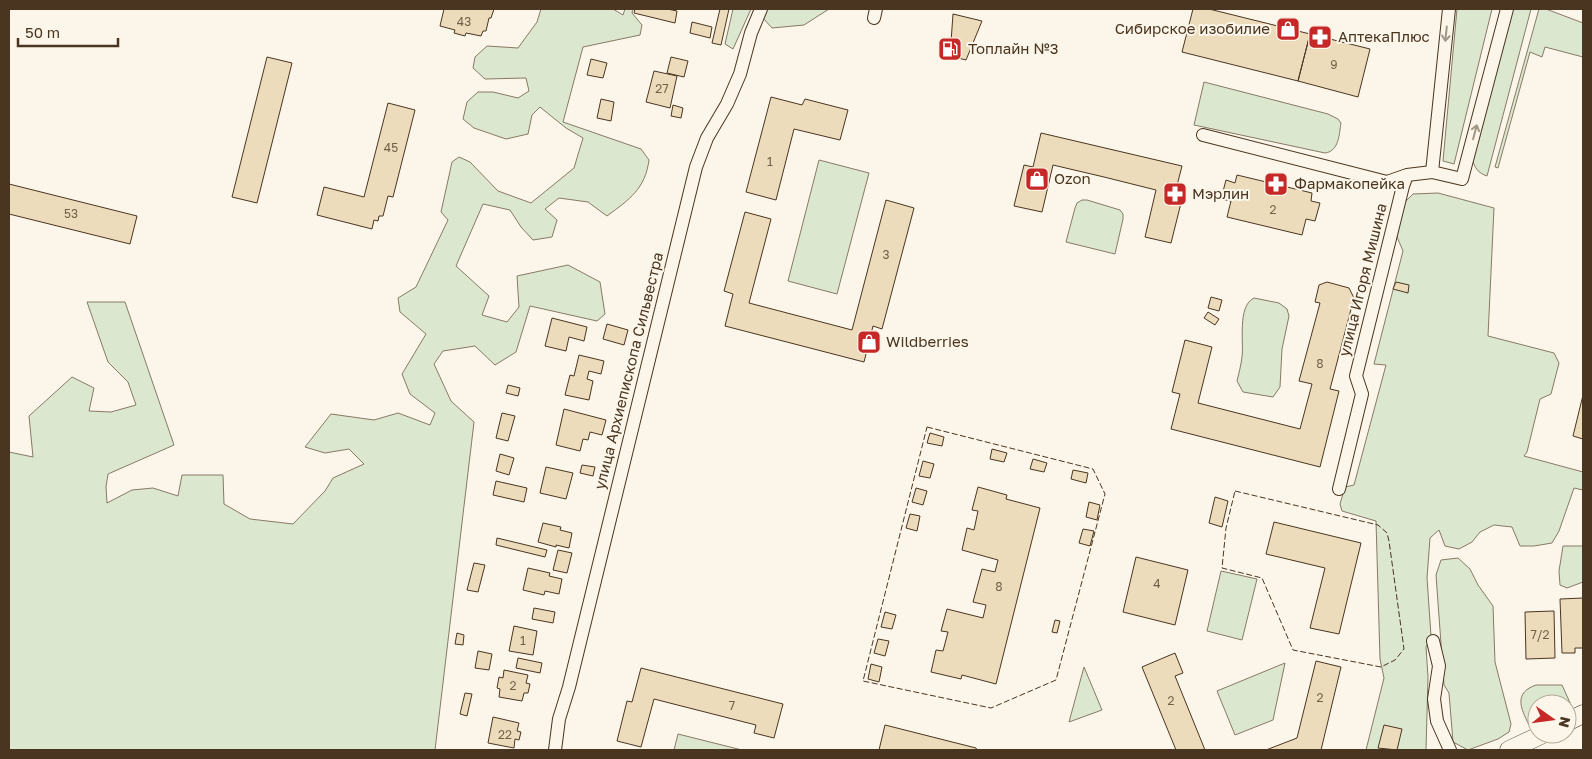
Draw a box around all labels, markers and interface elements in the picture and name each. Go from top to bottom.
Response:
house number: 43 [457,14,471,29]
scale bar [18,15,118,47]
shop icon: Сибирское изобилие [1275,16,1301,42]
place label: Сибирское изобилие [1115,19,1270,37]
text: 50 m [25,23,60,41]
pharmacy icon: АптекаПлюс [1307,24,1333,50]
one-way arrow [1441,25,1451,41]
place label: АптекаПлюс [1338,27,1430,45]
fuel station icon: Топлайн №3 [937,36,963,62]
place label: Топлайн №3 [968,39,1058,57]
house number: 9 [1330,57,1338,72]
house number: 27 [655,81,669,96]
one-way arrow [1470,124,1480,140]
house number: 45 [384,140,398,155]
house number: 1 [767,154,773,169]
shop icon: Ozon [1024,166,1050,192]
place label: Ozon [1054,169,1091,187]
pharmacy icon: Фармакопейка [1263,171,1289,197]
place label: Фармакопейка [1294,174,1405,192]
pharmacy icon: Мэрлин [1162,181,1188,207]
place label: Мэрлин [1192,184,1249,202]
street label: улица Игоря Мишина [1334,201,1390,358]
house number: 2 [1270,202,1277,217]
house number: 53 [64,206,78,221]
house number: 3 [882,247,890,262]
street label: улица Архиепископа Сильвестра [590,250,666,491]
shop icon: Wildberries [856,329,882,355]
place label: Wildberries [886,332,969,350]
house number: 8 [1316,356,1324,371]
house number: 4 [1153,576,1161,591]
house number: 8 [995,579,1003,594]
house number: 7/2 [1530,627,1550,642]
house number: 1 [520,633,526,648]
house number: 2 [510,678,517,693]
house number: 2 [1317,690,1324,705]
house number: 2 [1168,693,1175,708]
north arrow [1527,694,1577,744]
house number: 7 [729,698,735,713]
text: N [1556,715,1575,729]
house number: 22 [498,727,512,742]

